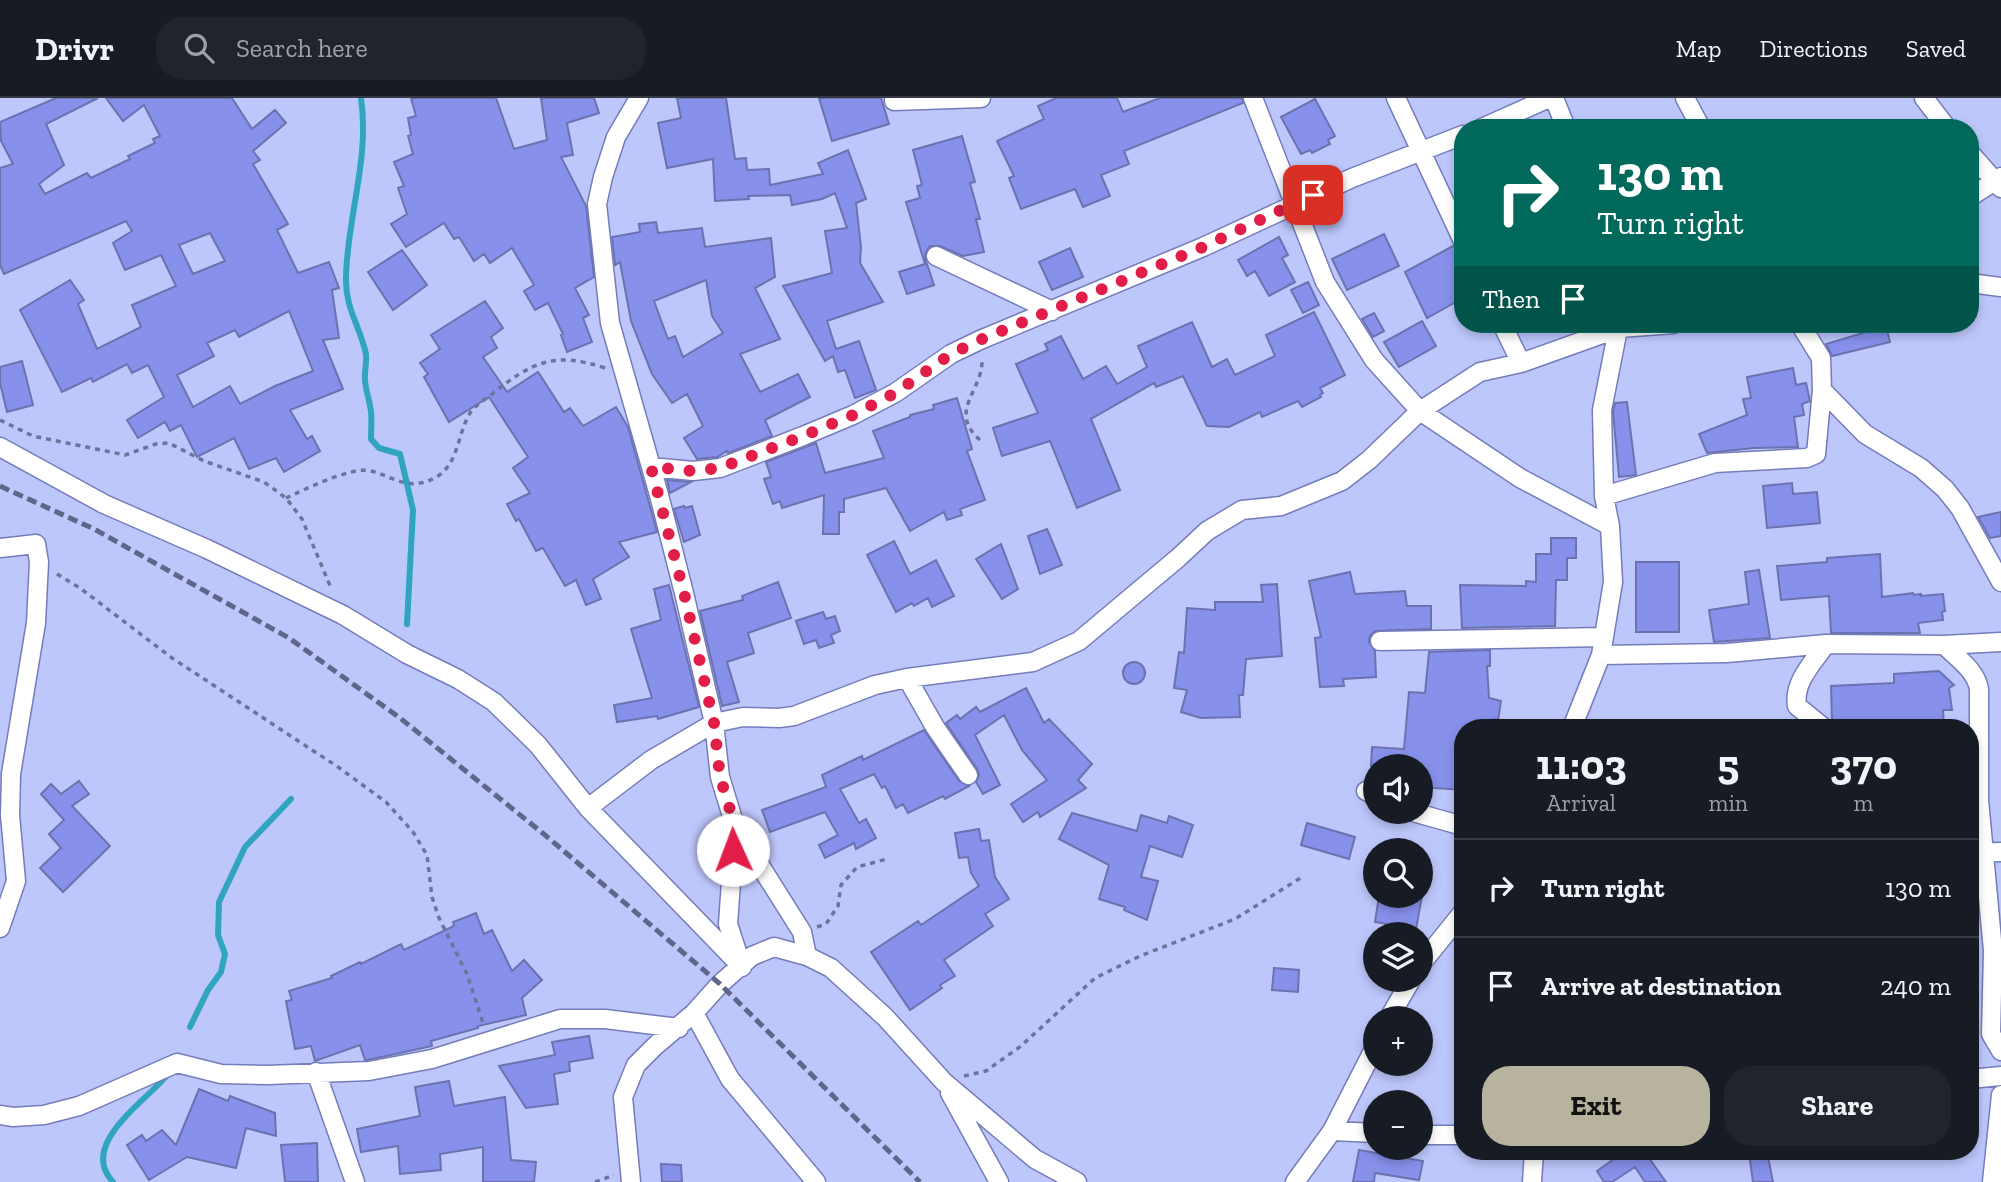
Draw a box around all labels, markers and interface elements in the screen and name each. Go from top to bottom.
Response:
search box [156,17,646,80]
text: Drivr [35,29,114,68]
icon: search [180,29,218,67]
text: Search here [236,32,368,64]
text: Map [1676,34,1722,63]
text: Directions [1760,34,1868,63]
text: Saved [1906,34,1966,63]
text: 130 m [1597,144,1723,203]
icon: right [1482,147,1573,238]
pin [1283,165,1343,225]
icon: arrive [1294,176,1332,214]
text: Turn right [1597,204,1744,242]
icon: arrive [1554,280,1592,318]
text: Then [1482,283,1540,315]
text: 11:03 [1536,739,1627,790]
text: 5 [1717,739,1739,790]
text: 370 [1830,739,1897,790]
map controls [1363,754,1433,1160]
button: sound [1363,754,1433,824]
text: Arrival [1547,789,1616,817]
text: min [1709,789,1748,817]
text: m [1854,789,1873,817]
position arrow [696,813,770,887]
button: search [1363,838,1433,908]
icon: right [1482,869,1520,907]
text: Turn right [1541,872,1664,904]
text: 130 m [1885,872,1951,904]
button: layers [1363,922,1433,992]
icon: arrive [1482,967,1520,1005]
text: Arrive at destination [1541,970,1781,1002]
text: 240 m [1880,970,1951,1002]
button: + [1363,1006,1433,1076]
button: Exit [1482,1066,1710,1146]
button: Share [1724,1066,1951,1146]
button: − [1363,1090,1433,1160]

